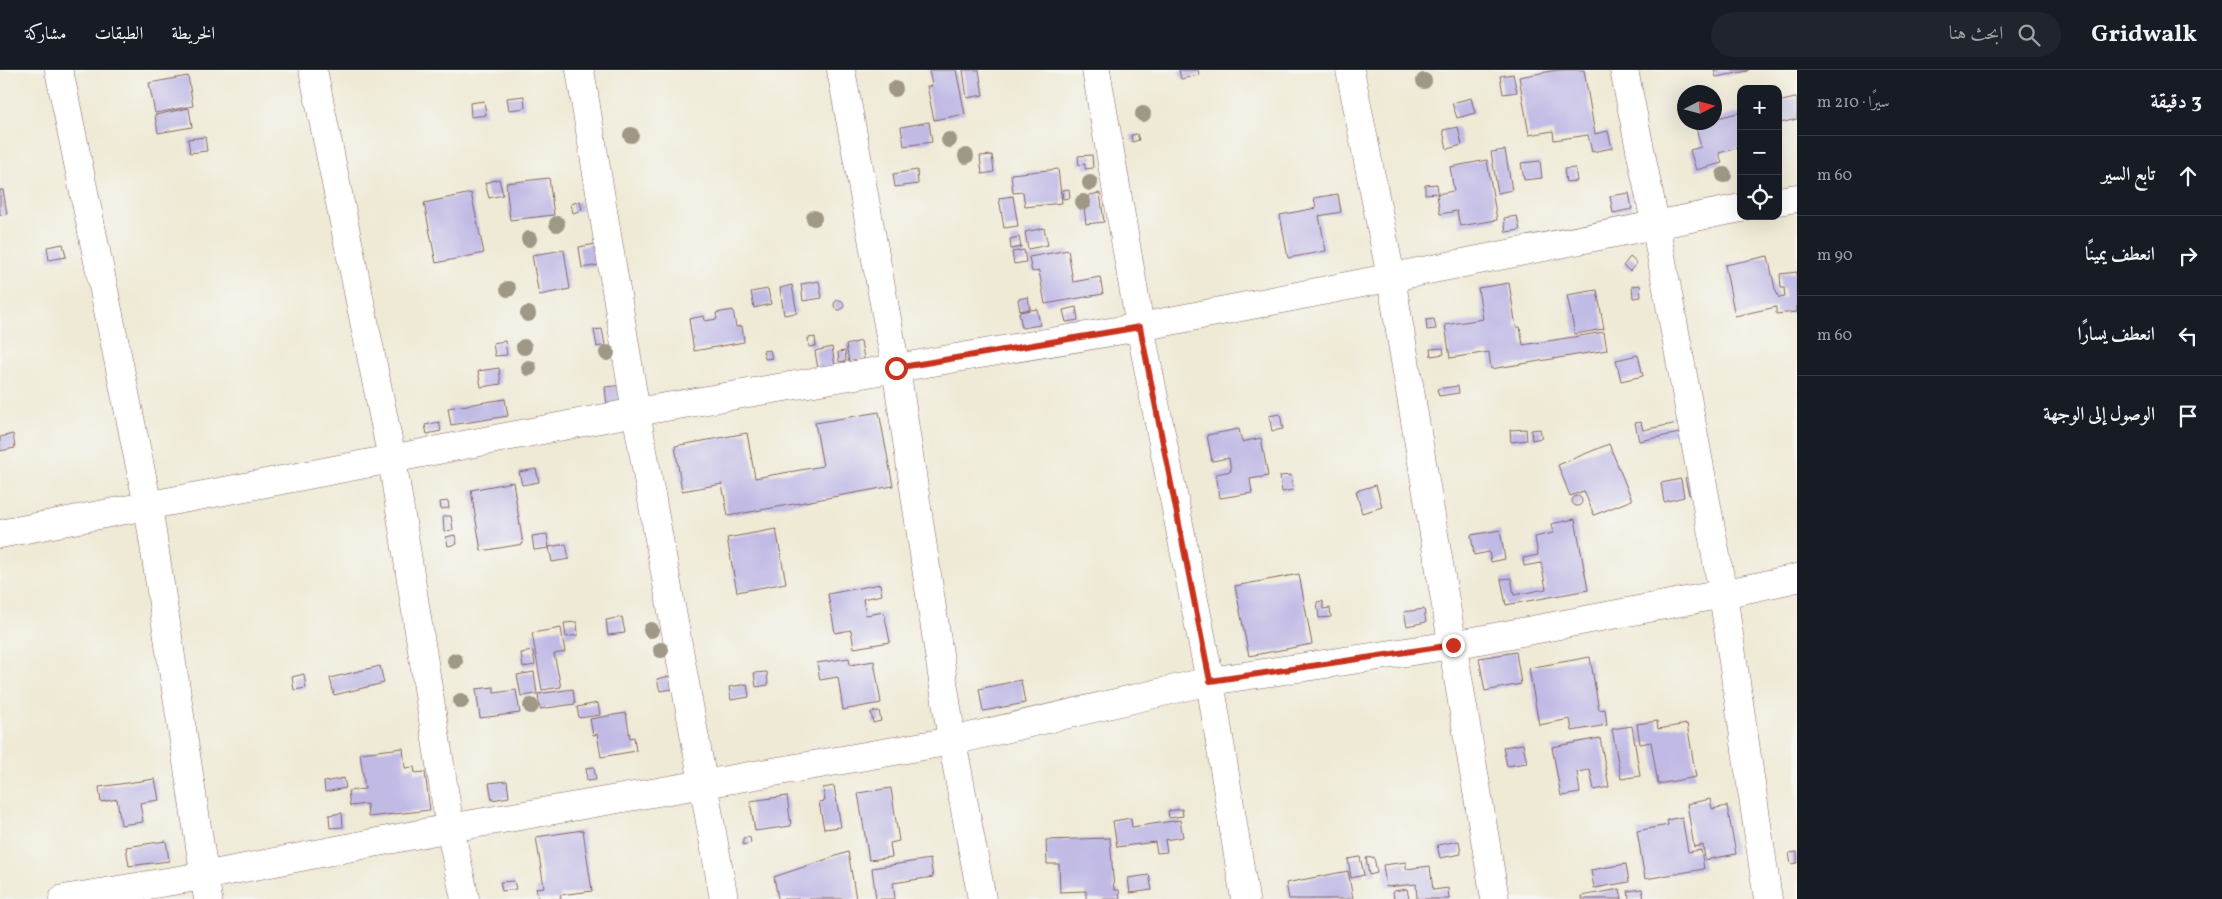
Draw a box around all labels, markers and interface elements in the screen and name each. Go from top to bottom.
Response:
search box [1711,12,2061,57]
text: Gridwalk [2091,18,2197,52]
text: ابحث هنا [1949,21,2003,47]
icon: search [2015,21,2043,49]
text: مشاركة [25,22,66,47]
text: الطبقات [94,22,143,47]
text: الخريطة [171,22,215,47]
north arrow [1677,85,1722,130]
map controls [1737,85,1782,220]
button: + [1737,85,1782,130]
text: 3 دقيقة [2150,88,2202,117]
text: سيرًا · 210 m [1817,92,1890,114]
button: − [1737,130,1782,175]
text: تابع السير [2102,162,2155,188]
icon: ahead [2174,162,2202,190]
text: 60 m [1817,165,1852,187]
button: locate [1737,175,1782,220]
text: انعطف يمينًا [2085,242,2155,268]
icon: right [2174,242,2202,270]
text: 90 m [1817,245,1853,267]
text: انعطف يسارًا [2077,322,2155,348]
icon: left [2174,322,2202,350]
text: 60 m [1817,325,1852,347]
route start [885,357,908,380]
text: الوصول إلى الوجهة [2043,402,2155,428]
icon: arrive [2174,402,2202,430]
route end [1442,634,1465,657]

